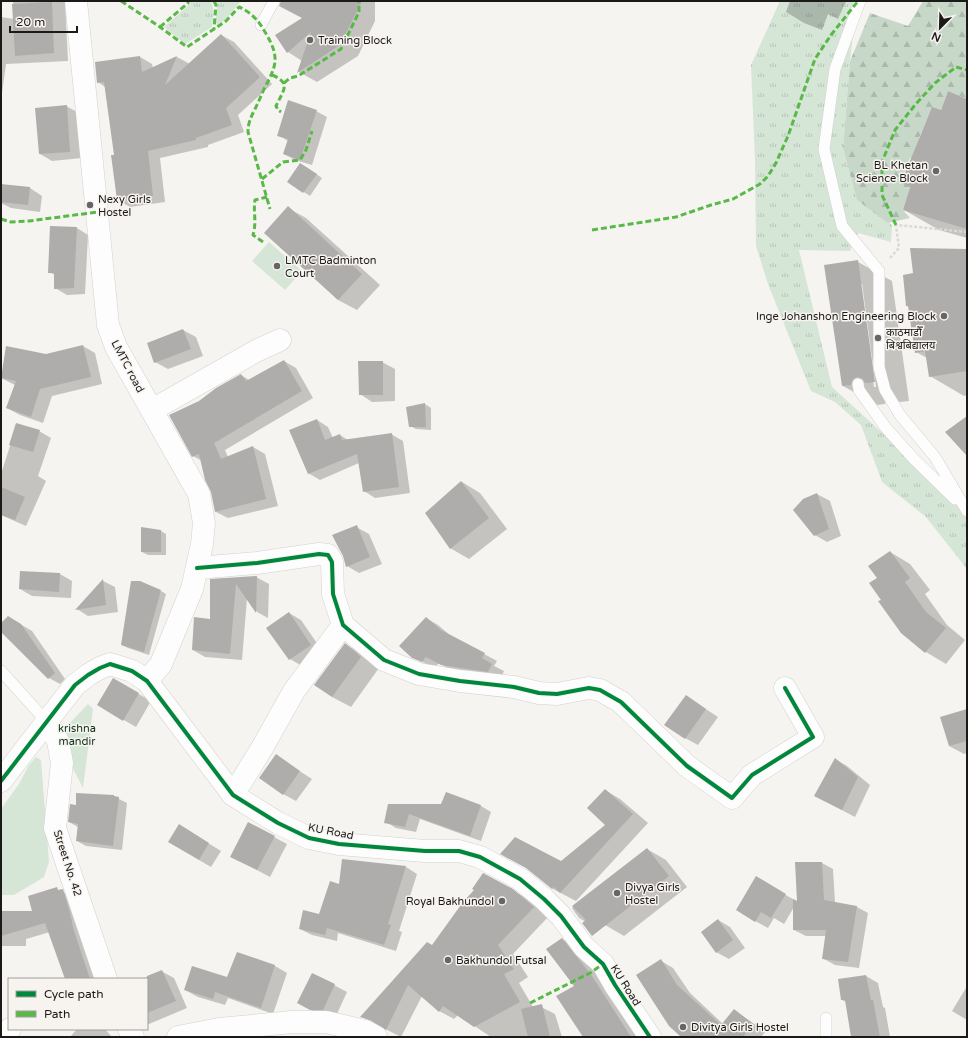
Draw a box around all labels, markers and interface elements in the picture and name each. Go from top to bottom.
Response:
scale bar [10,8,77,34]
north arrow [920,8,960,48]
text: 20 m [16,15,45,29]
text: N [930,29,943,44]
place label: Training Block [318,34,392,47]
marker: Training Block [305,35,315,45]
place label: BL Khetan Science Block [856,159,928,185]
marker: BL Khetan Science Block [931,166,941,176]
place label: Nexy Girls Hostel [98,193,151,219]
marker: Nexy Girls Hostel [85,200,95,210]
place label: LMTC Badminton Court [285,254,377,280]
marker: LMTC Badminton Court [272,261,282,271]
place label: Inge Johanshon Engineering Block [756,310,936,323]
marker: Inge Johanshon Engineering Block [939,311,949,321]
place label: काठमाडौँ बिश्वबिद्यालय [886,326,936,352]
marker: काठमाडौँ बिश्वबिद्यालय [873,333,883,343]
street label: LMTC road [108,338,147,395]
park label: krishna mandir [58,722,96,748]
street label: KU Road [307,821,355,842]
street label: Street No. 42 [51,828,84,898]
place label: Divya Girls Hostel [625,881,680,907]
marker: Divya Girls Hostel [612,888,622,898]
place label: Royal Bakhundol [406,895,494,908]
marker: Royal Bakhundol [497,896,507,906]
place label: Bakhundol Futsal [456,954,547,967]
marker: Bakhundol Futsal [443,955,453,965]
street label: KU Road [608,962,643,1008]
legend [8,978,148,1030]
text: Cycle path [44,987,103,1001]
text: Path [44,1007,70,1021]
place label: Divitya Girls Hostel [691,1021,789,1034]
marker: Divitya Girls Hostel [678,1022,688,1032]

